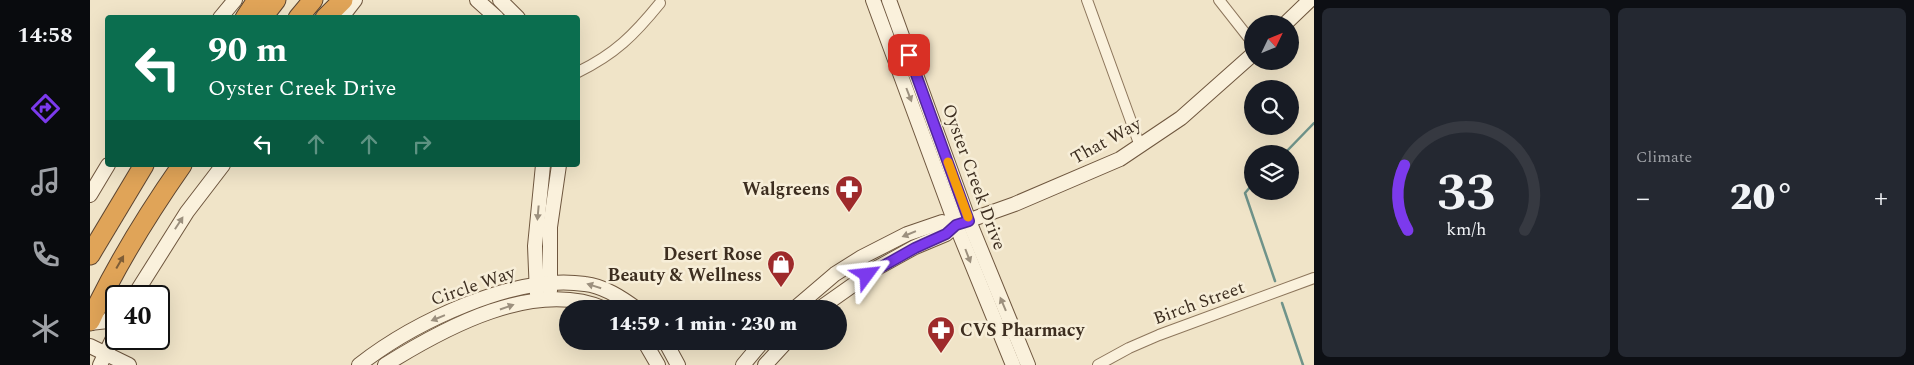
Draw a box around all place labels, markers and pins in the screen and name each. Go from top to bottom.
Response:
pin [888,34,930,76]
pharmacy icon: Walgreens [834,174,864,213]
place label: Walgreens [742,176,830,203]
place label: Desert Rose Beauty & Wellness [607,241,762,289]
shop icon: Desert Rose Beauty & Wellness [766,249,796,288]
pharmacy icon: CVS Pharmacy [926,315,956,354]
place label: CVS Pharmacy [960,317,1086,344]

